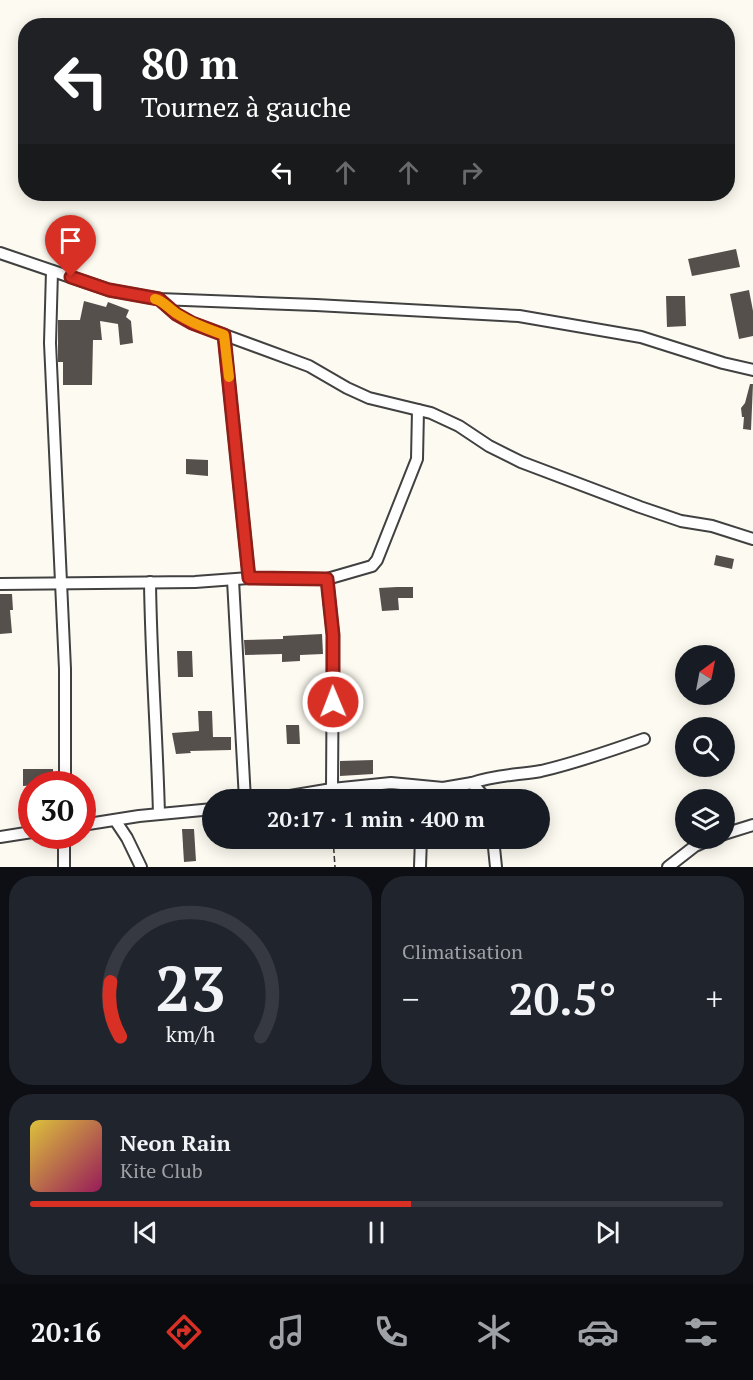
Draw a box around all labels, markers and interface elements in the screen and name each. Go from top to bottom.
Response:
text: 80 m [141,35,239,91]
icon: left [42,42,120,120]
text: Tournez à gauche [141,89,351,125]
icon: left [266,156,299,189]
icon: ahead [329,156,362,189]
icon: ahead [392,156,425,189]
icon: right [455,156,488,189]
pin [45,215,96,277]
icon: arrive [54,224,87,257]
north arrow [675,645,735,705]
map controls [675,645,735,849]
position arrow [301,670,365,734]
button: search [675,717,735,777]
speed limit sign: 30 [18,771,96,849]
button: layers [675,789,735,849]
text: 20:17 · 1 min · 400 m [267,804,485,833]
text: Climatisation [402,938,523,965]
text: 23 [155,946,226,1029]
text: 20.5° [508,968,617,1028]
text: − [402,977,420,1020]
text: + [705,977,723,1020]
text: km/h [166,1021,216,1049]
text: Neon Rain [120,1128,231,1157]
text: Kite Club [120,1157,203,1184]
icon: previous [129,1216,162,1249]
icon: pause [360,1216,393,1249]
icon: next [591,1216,624,1249]
icon: directions [163,1311,205,1353]
icon: music [266,1311,308,1353]
icon: phone [370,1311,412,1353]
icon: climate [473,1311,515,1353]
icon: car [577,1311,619,1353]
icon: filters [680,1311,722,1353]
text: 20:16 [31,1314,101,1350]

